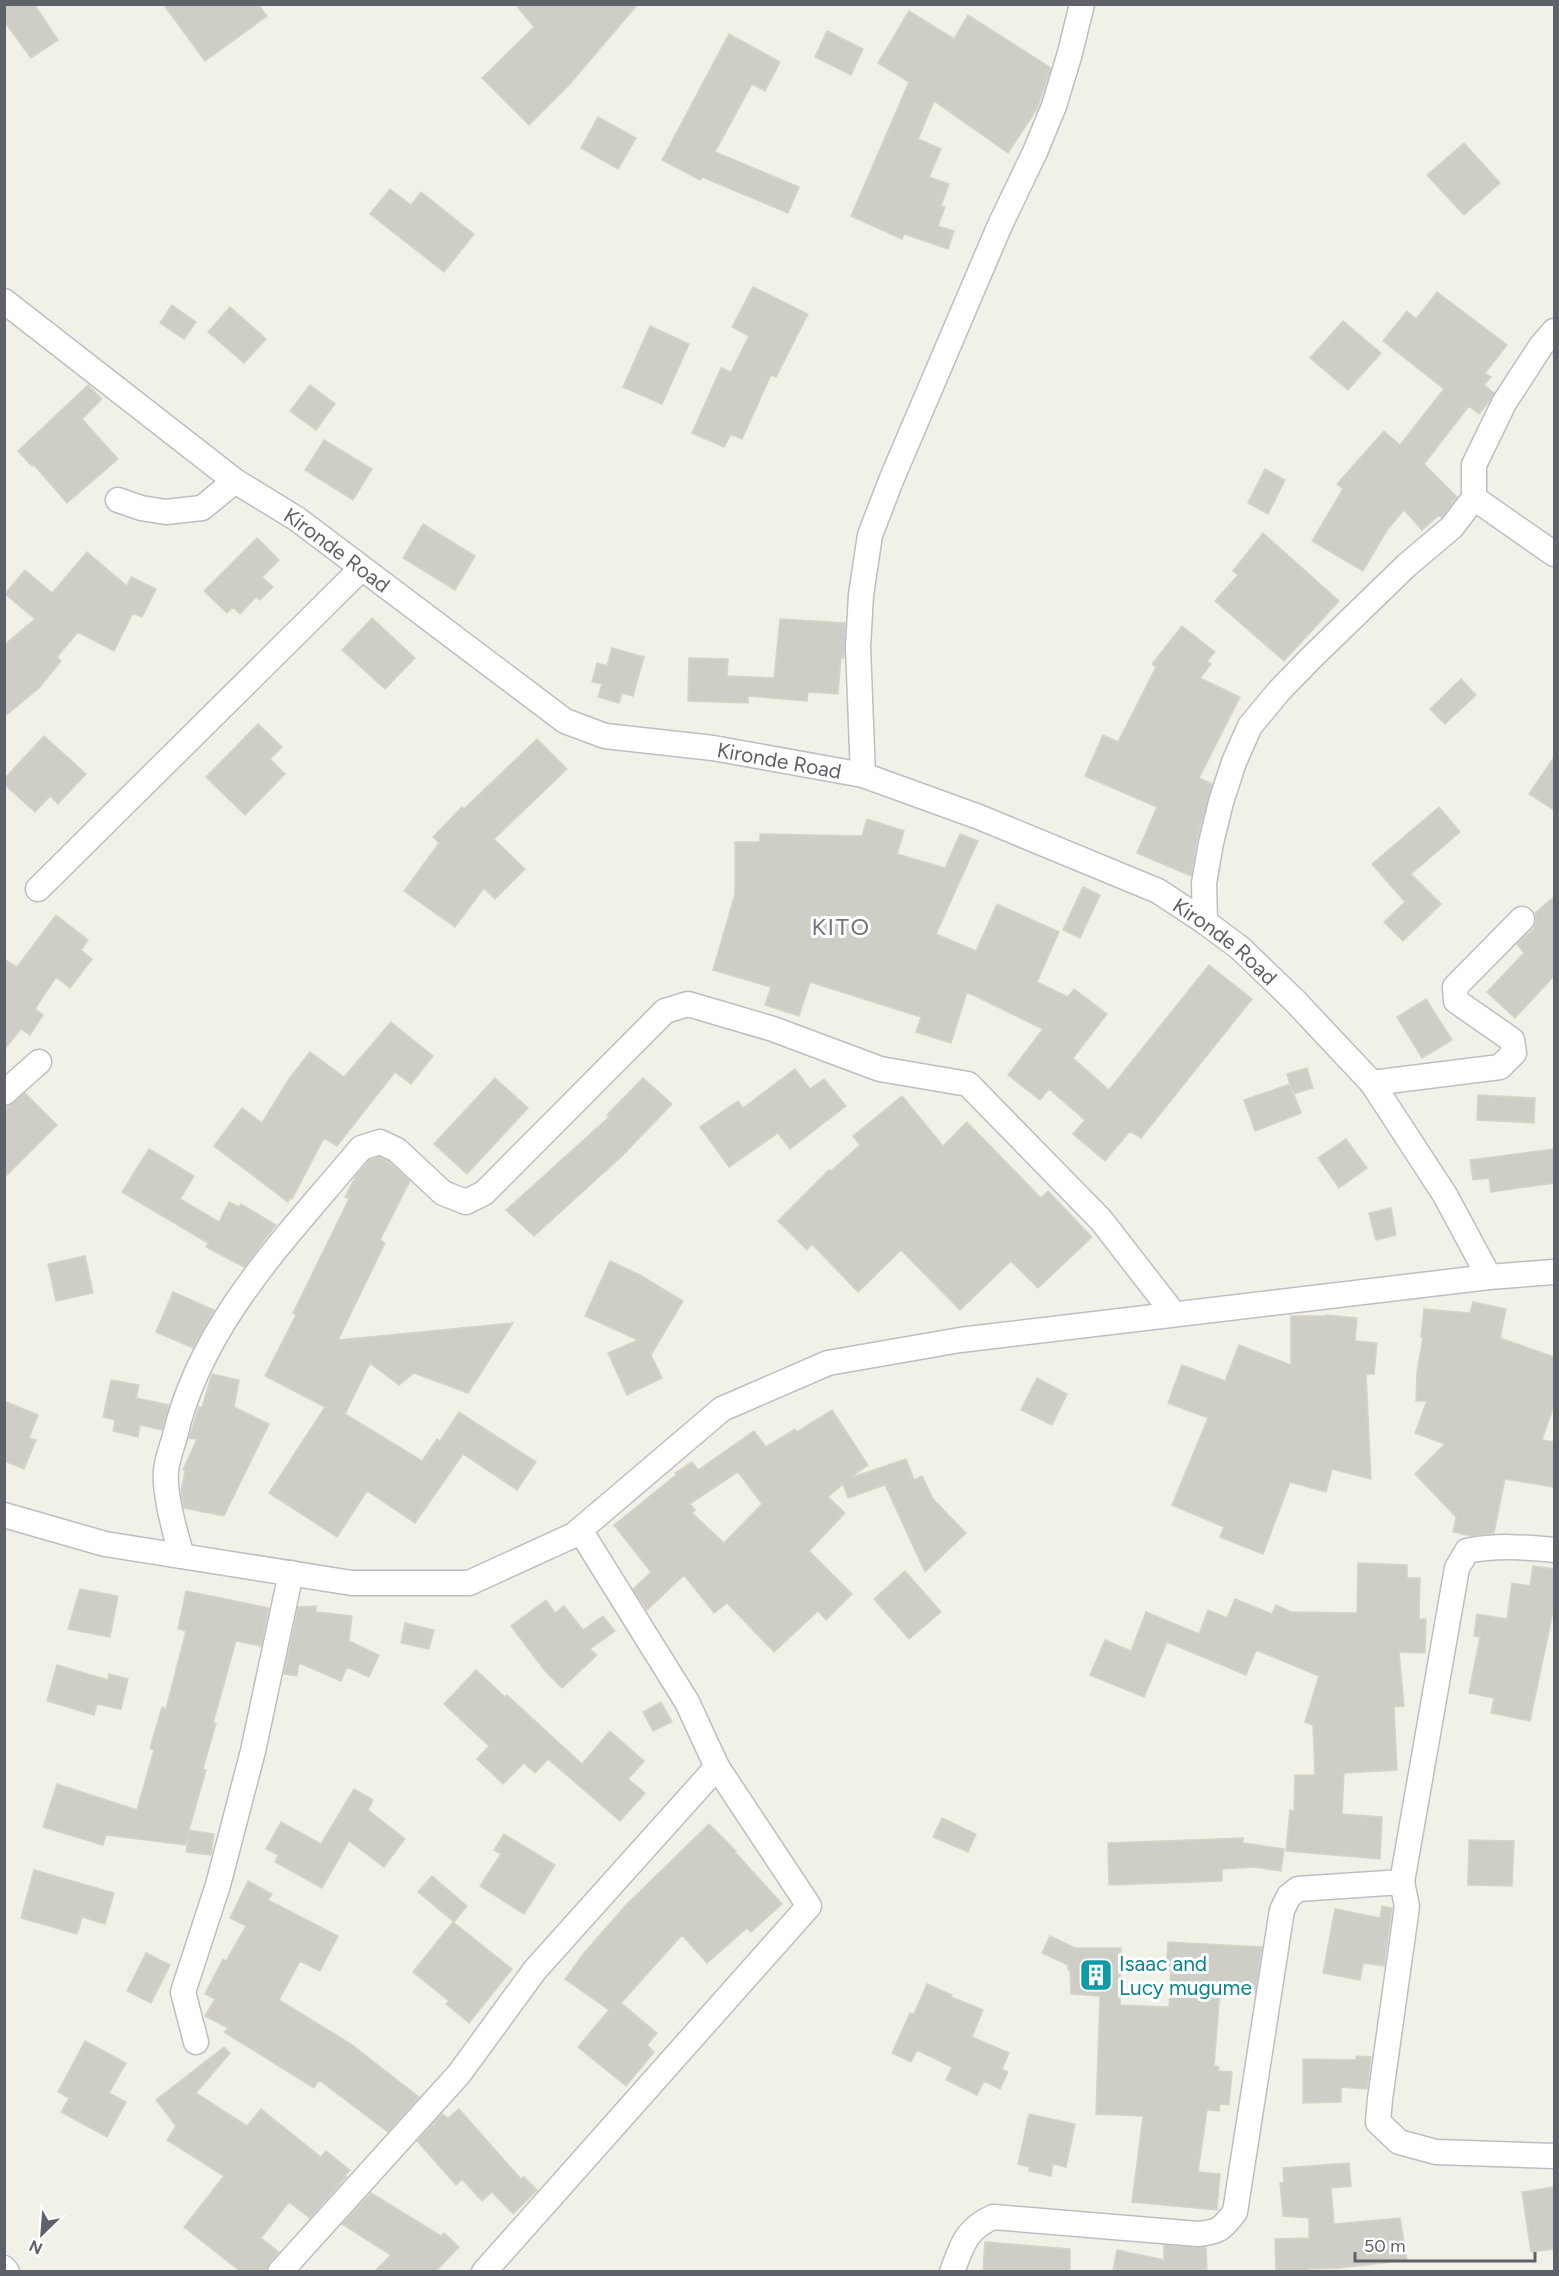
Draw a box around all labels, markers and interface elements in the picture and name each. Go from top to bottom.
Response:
street label: Kironde Road [280,502,395,597]
street label: Kironde Road [715,736,844,783]
street label: Kironde Road [1169,892,1283,990]
district label: KITO [811,912,871,941]
place label: Isaac and Lucy mugume [1119,1951,1252,2000]
building icon: Isaac and Lucy mugume [1078,1957,1114,1993]
north arrow [12,2204,72,2264]
scale bar [1355,2225,1535,2263]
text: 50 m [1364,2235,1406,2257]
text: N [26,2236,45,2258]

